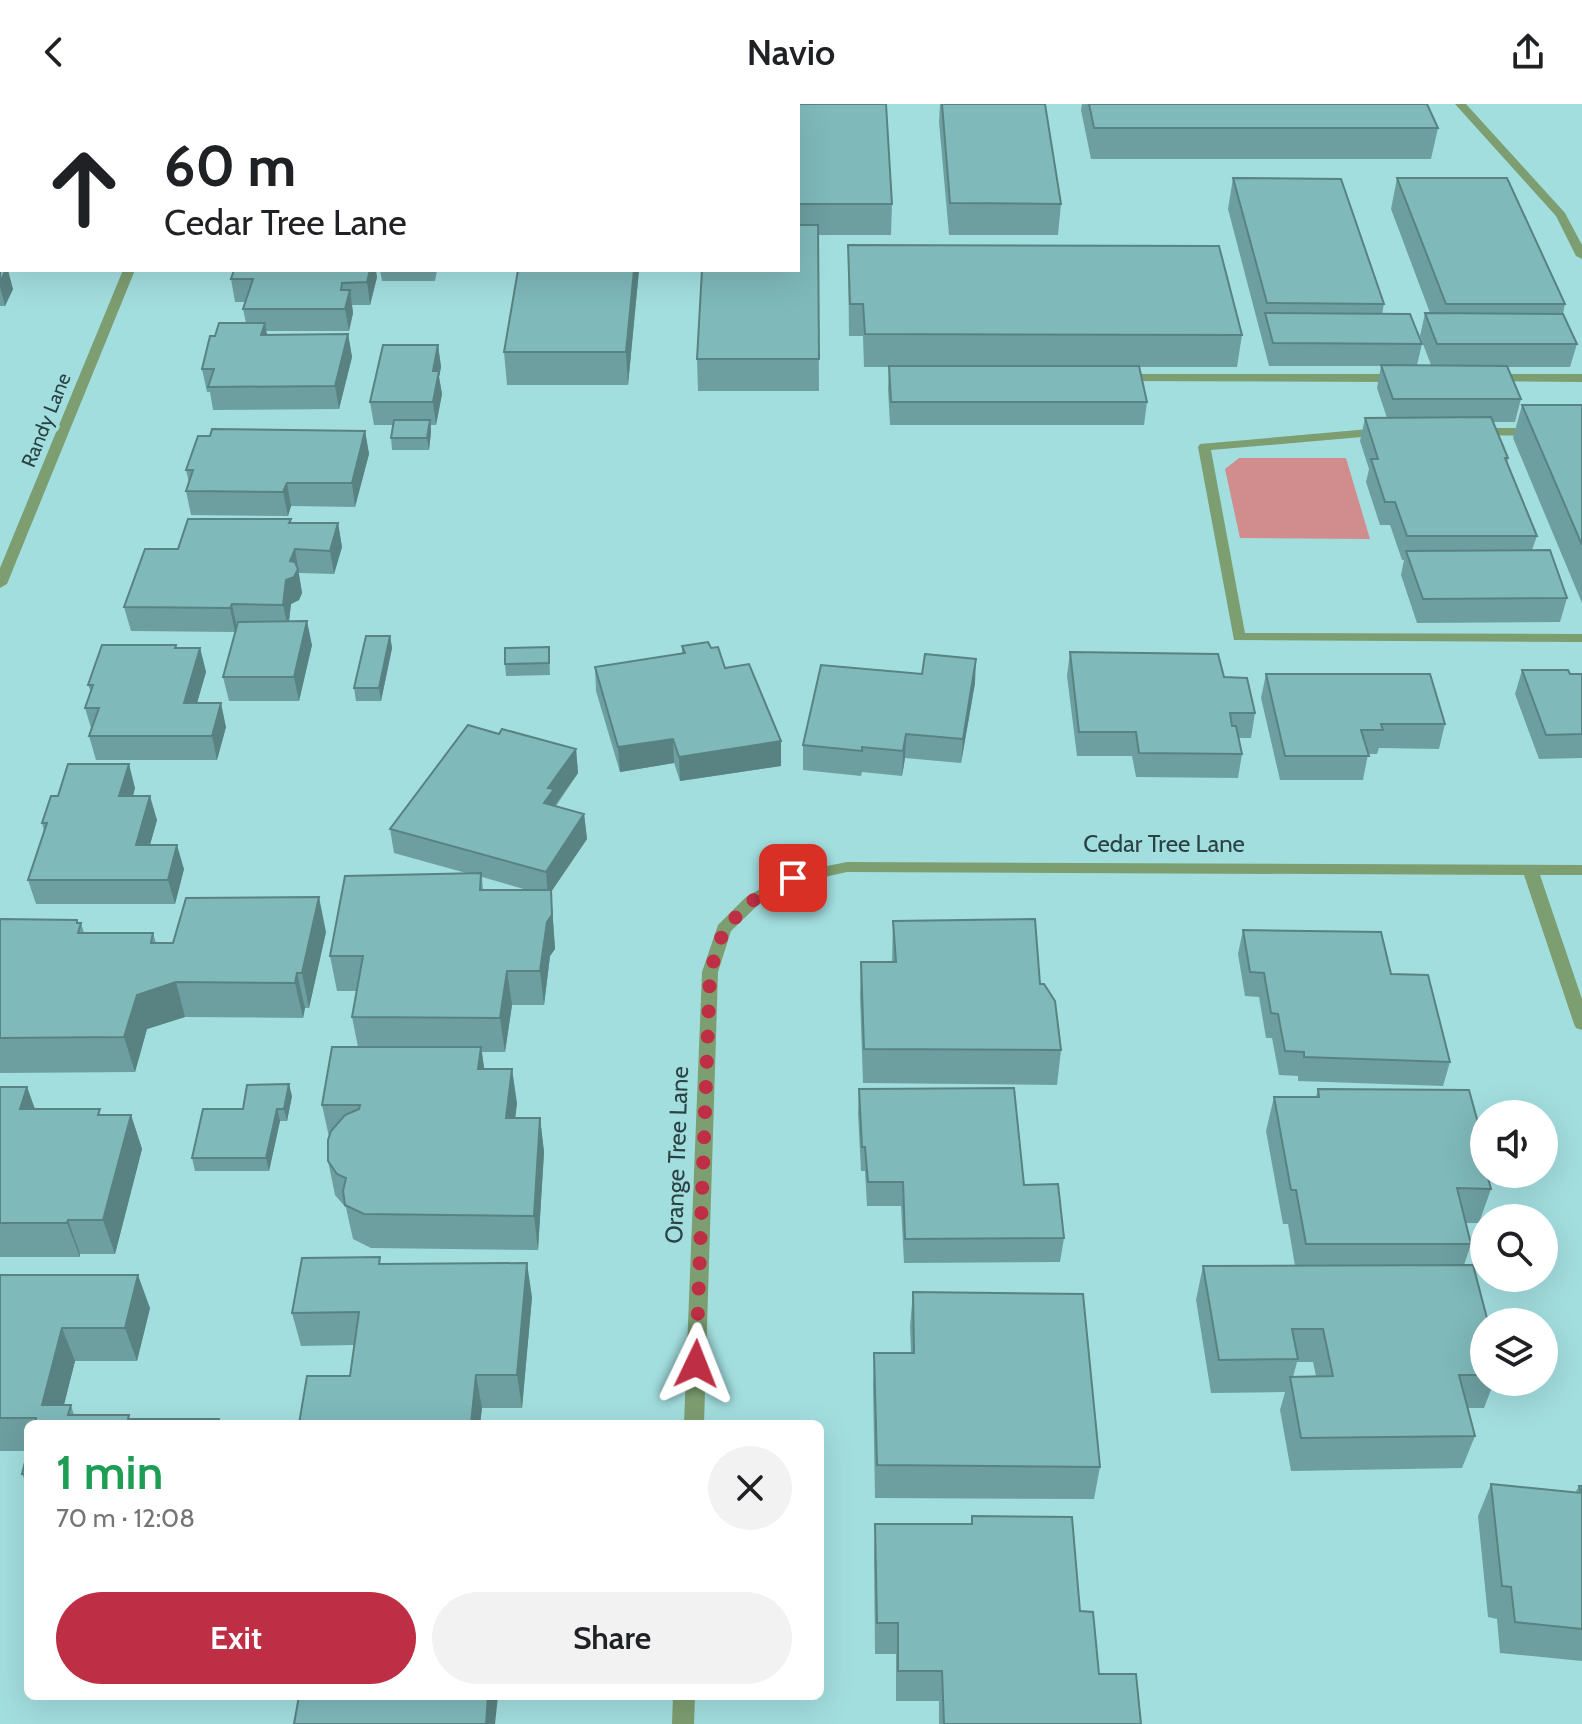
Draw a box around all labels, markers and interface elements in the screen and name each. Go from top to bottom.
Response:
icon: back [32,30,76,74]
text: Navio [747,30,835,74]
icon: share [1506,30,1550,74]
text: 60 m [164,132,296,200]
icon: ahead [32,136,136,240]
text: Cedar Tree Lane [164,200,407,244]
street label: Randy Lane [16,369,76,471]
street label: Cedar Tree Lane [1083,829,1245,858]
pin [759,844,827,912]
icon: arrive [771,856,815,900]
street label: Orange Tree Lane [659,1066,694,1244]
map controls [1470,1100,1558,1396]
button: sound [1470,1100,1558,1188]
button: search [1470,1204,1558,1292]
button: layers [1470,1308,1558,1396]
position arrow [654,1322,738,1406]
text: 1 min [56,1443,163,1501]
button: close [708,1446,792,1530]
text: 70 m · 12:08 [56,1502,195,1534]
button: Exit [56,1592,416,1684]
button: Share [432,1592,792,1684]

